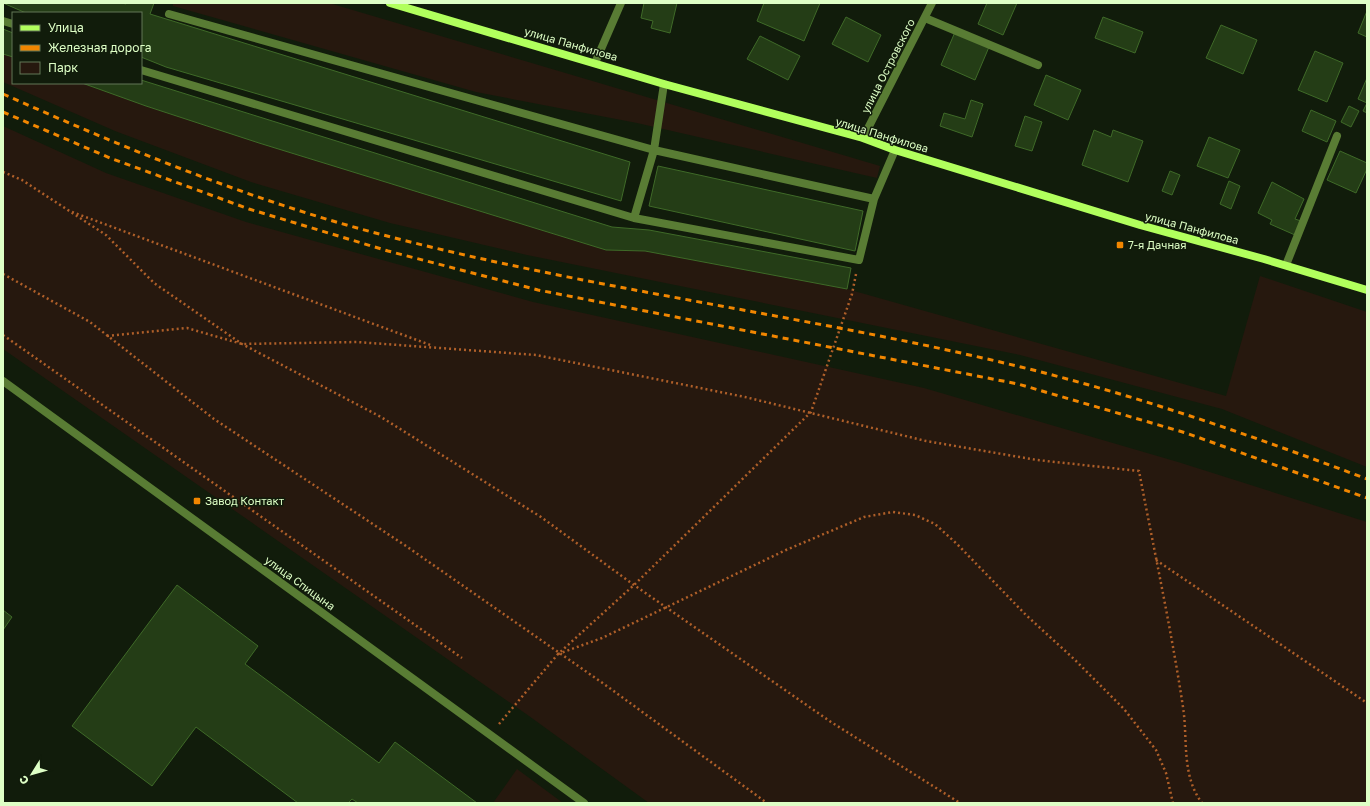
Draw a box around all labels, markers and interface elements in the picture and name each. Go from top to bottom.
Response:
legend [12,12,142,84]
street label: улица Островского [858,16,917,115]
text: Улица [48,20,84,35]
street label: улица Панфилова [523,24,619,63]
text: Железная дорога [48,40,151,55]
text: Парк [48,60,78,75]
street label: улица Панфилова [834,114,930,155]
street label: улица Панфилова [1144,209,1240,246]
place label: 7-я Дачная [1128,238,1187,251]
marker: 7-я Дачная [1115,240,1125,250]
place label: Завод Контакт [205,494,285,507]
marker: Завод Контакт [192,496,202,506]
street label: улица Спицына [263,553,338,612]
north arrow [12,754,52,794]
text: С [16,773,31,787]

